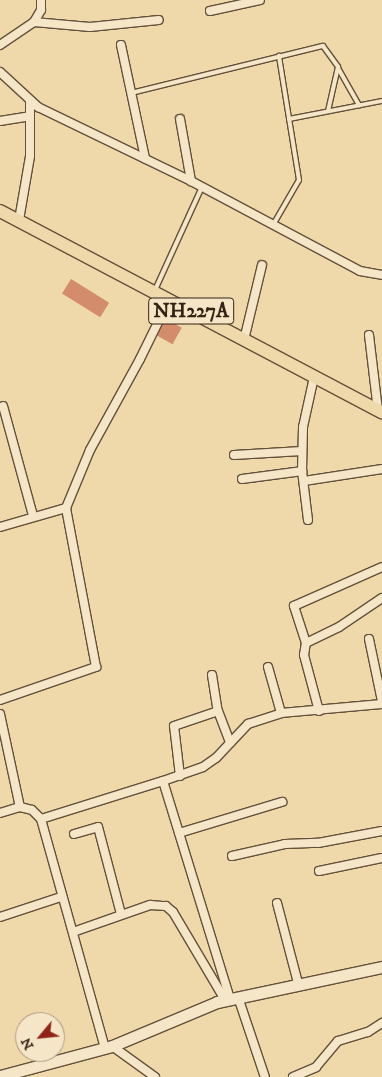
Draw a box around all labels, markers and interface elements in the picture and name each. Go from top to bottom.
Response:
road number: NH227A [147,294,235,328]
north arrow [15,1012,65,1062]
text: N [17,1034,38,1053]

